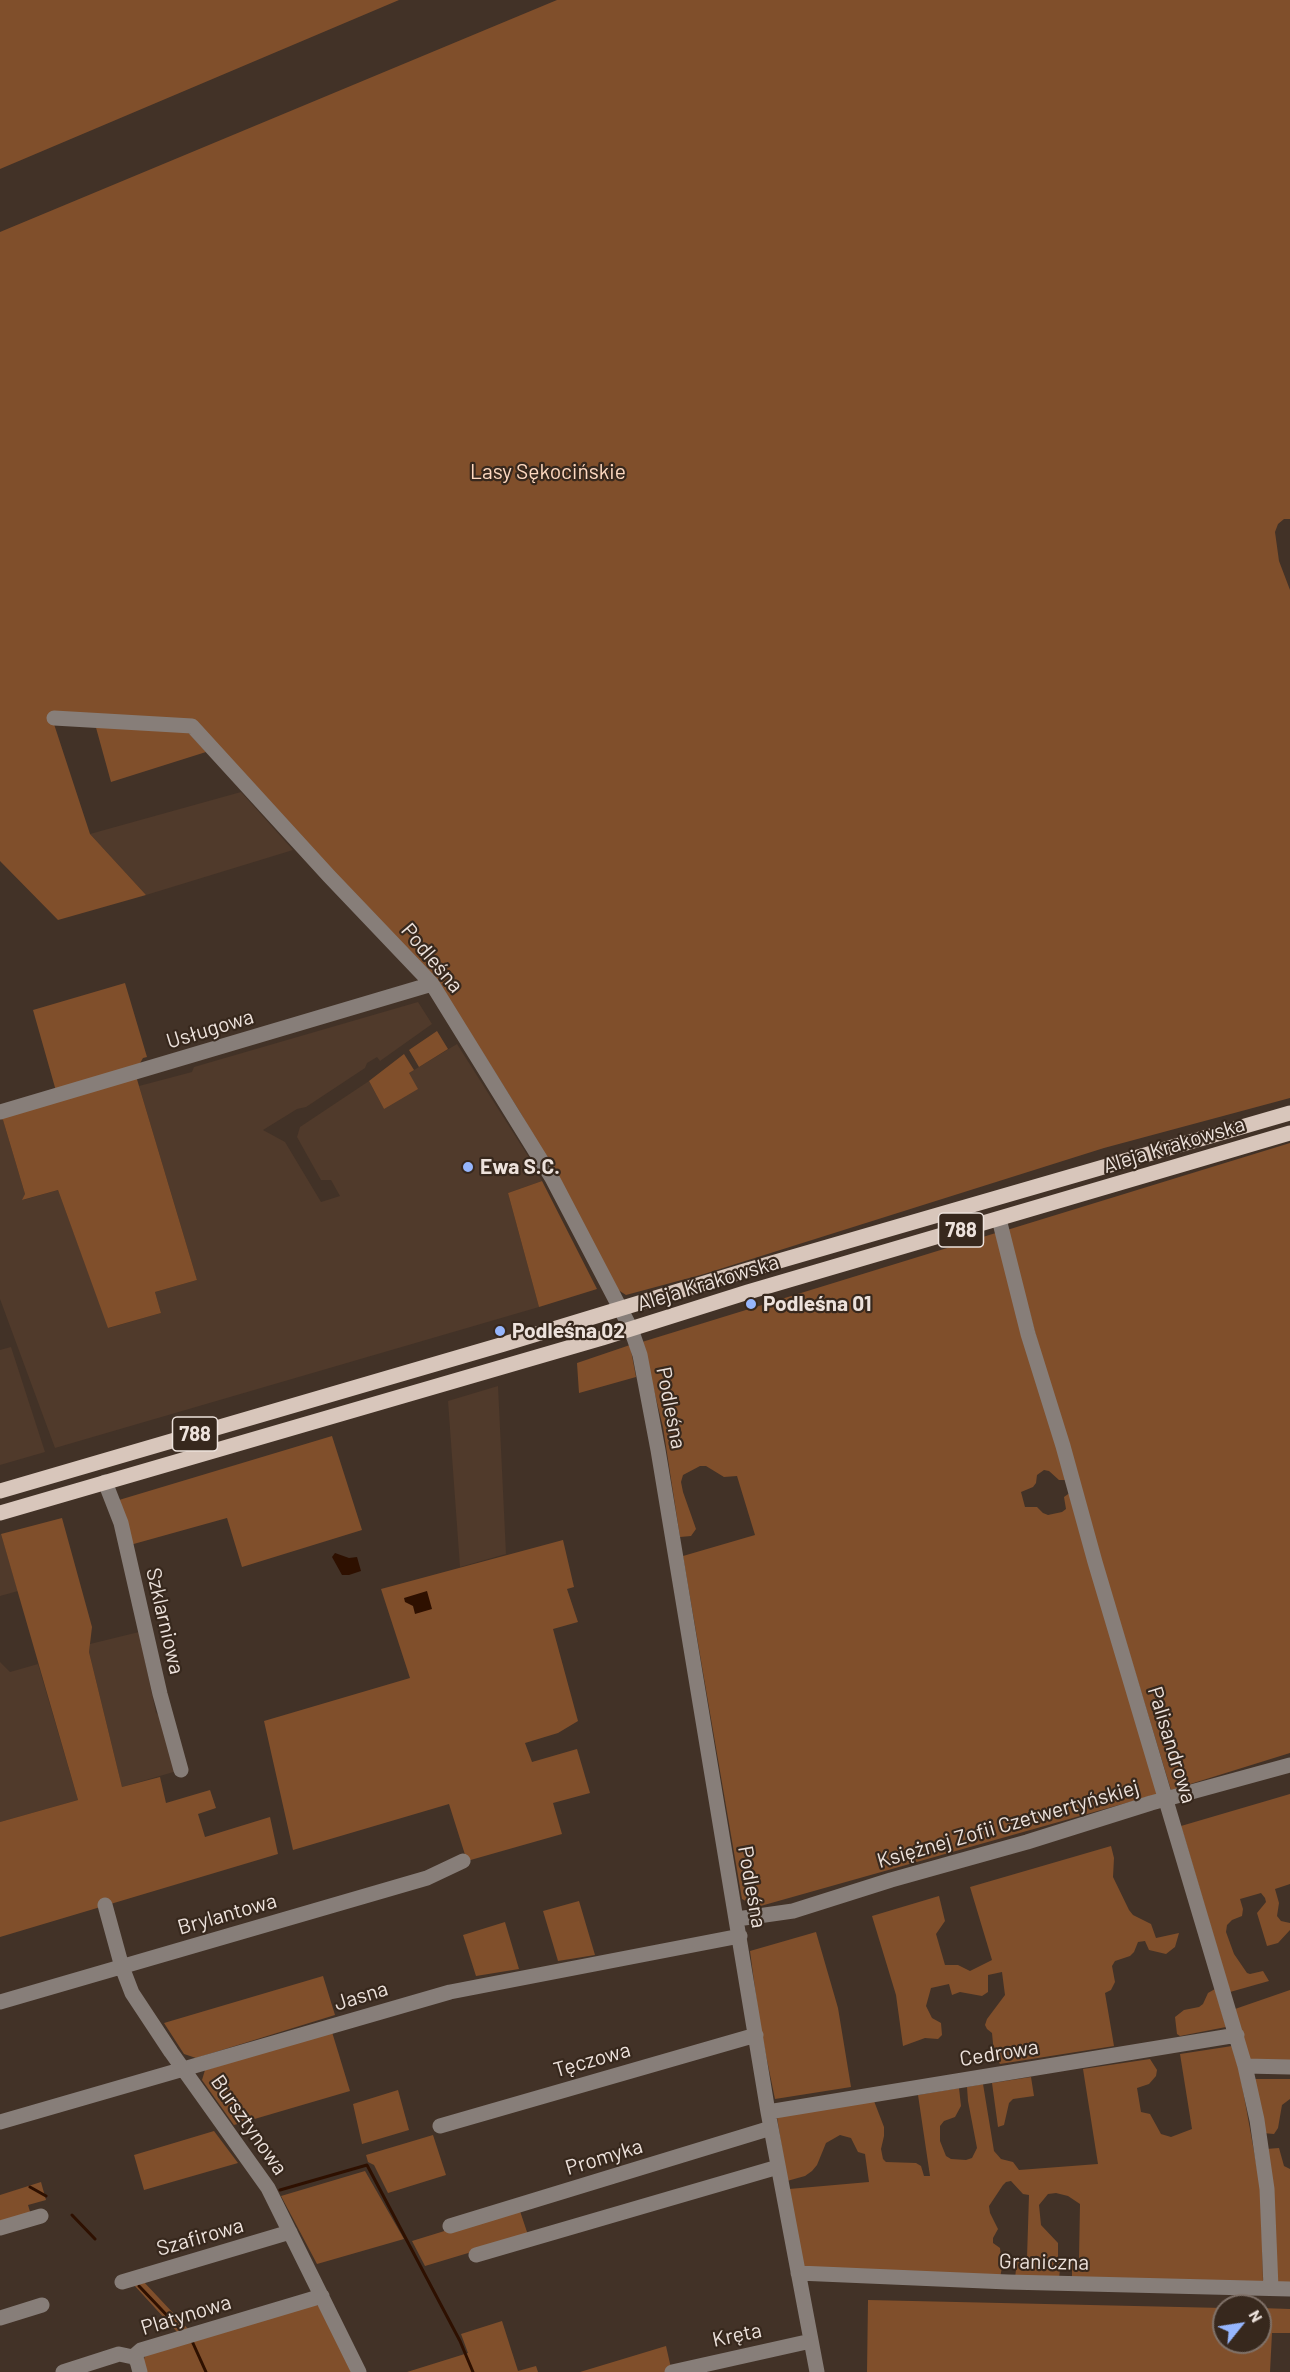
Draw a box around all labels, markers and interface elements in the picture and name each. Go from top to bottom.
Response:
park label: Lasy Sękocińskie [470,459,626,485]
street label: Podleśna [396,918,468,998]
street label: Usługowa [163,1004,257,1054]
street label: Aleja Krakowska [1100,1111,1248,1179]
place label: Ewa S.C. [480,1154,560,1180]
marker: Ewa S.C. [461,1160,475,1174]
road number: 788 [938,1213,984,1247]
street label: Aleja Krakowska [634,1249,782,1317]
place label: Podleśna 01 [763,1291,871,1317]
marker: Podleśna 01 [744,1297,758,1311]
place label: Podleśna 02 [512,1318,625,1344]
marker: Podleśna 02 [493,1324,507,1338]
street label: Podleśna [651,1365,691,1451]
road number: 788 [172,1417,218,1451]
street label: Szklarniowa [140,1565,190,1677]
street label: Palisandrowa [1142,1683,1202,1807]
street label: Księżnej Zofii Czetwertyńskiej [874,1774,1142,1874]
street label: Podleśna [732,1844,772,1930]
street label: Brylantowa [175,1888,279,1940]
street label: Jasna [331,1976,391,2016]
street label: Cedrowa [958,2034,1040,2072]
street label: Tęczowa [551,2037,633,2083]
street label: Bursztynowa [205,2070,293,2180]
street label: Promyka [562,2133,646,2181]
street label: Szafirowa [154,2213,246,2261]
street label: Graniczna [999,2249,1089,2275]
street label: Platynowa [138,2289,234,2341]
north arrow [1212,2294,1272,2354]
text: N [1245,2306,1267,2325]
street label: Kręta [710,2317,764,2353]

